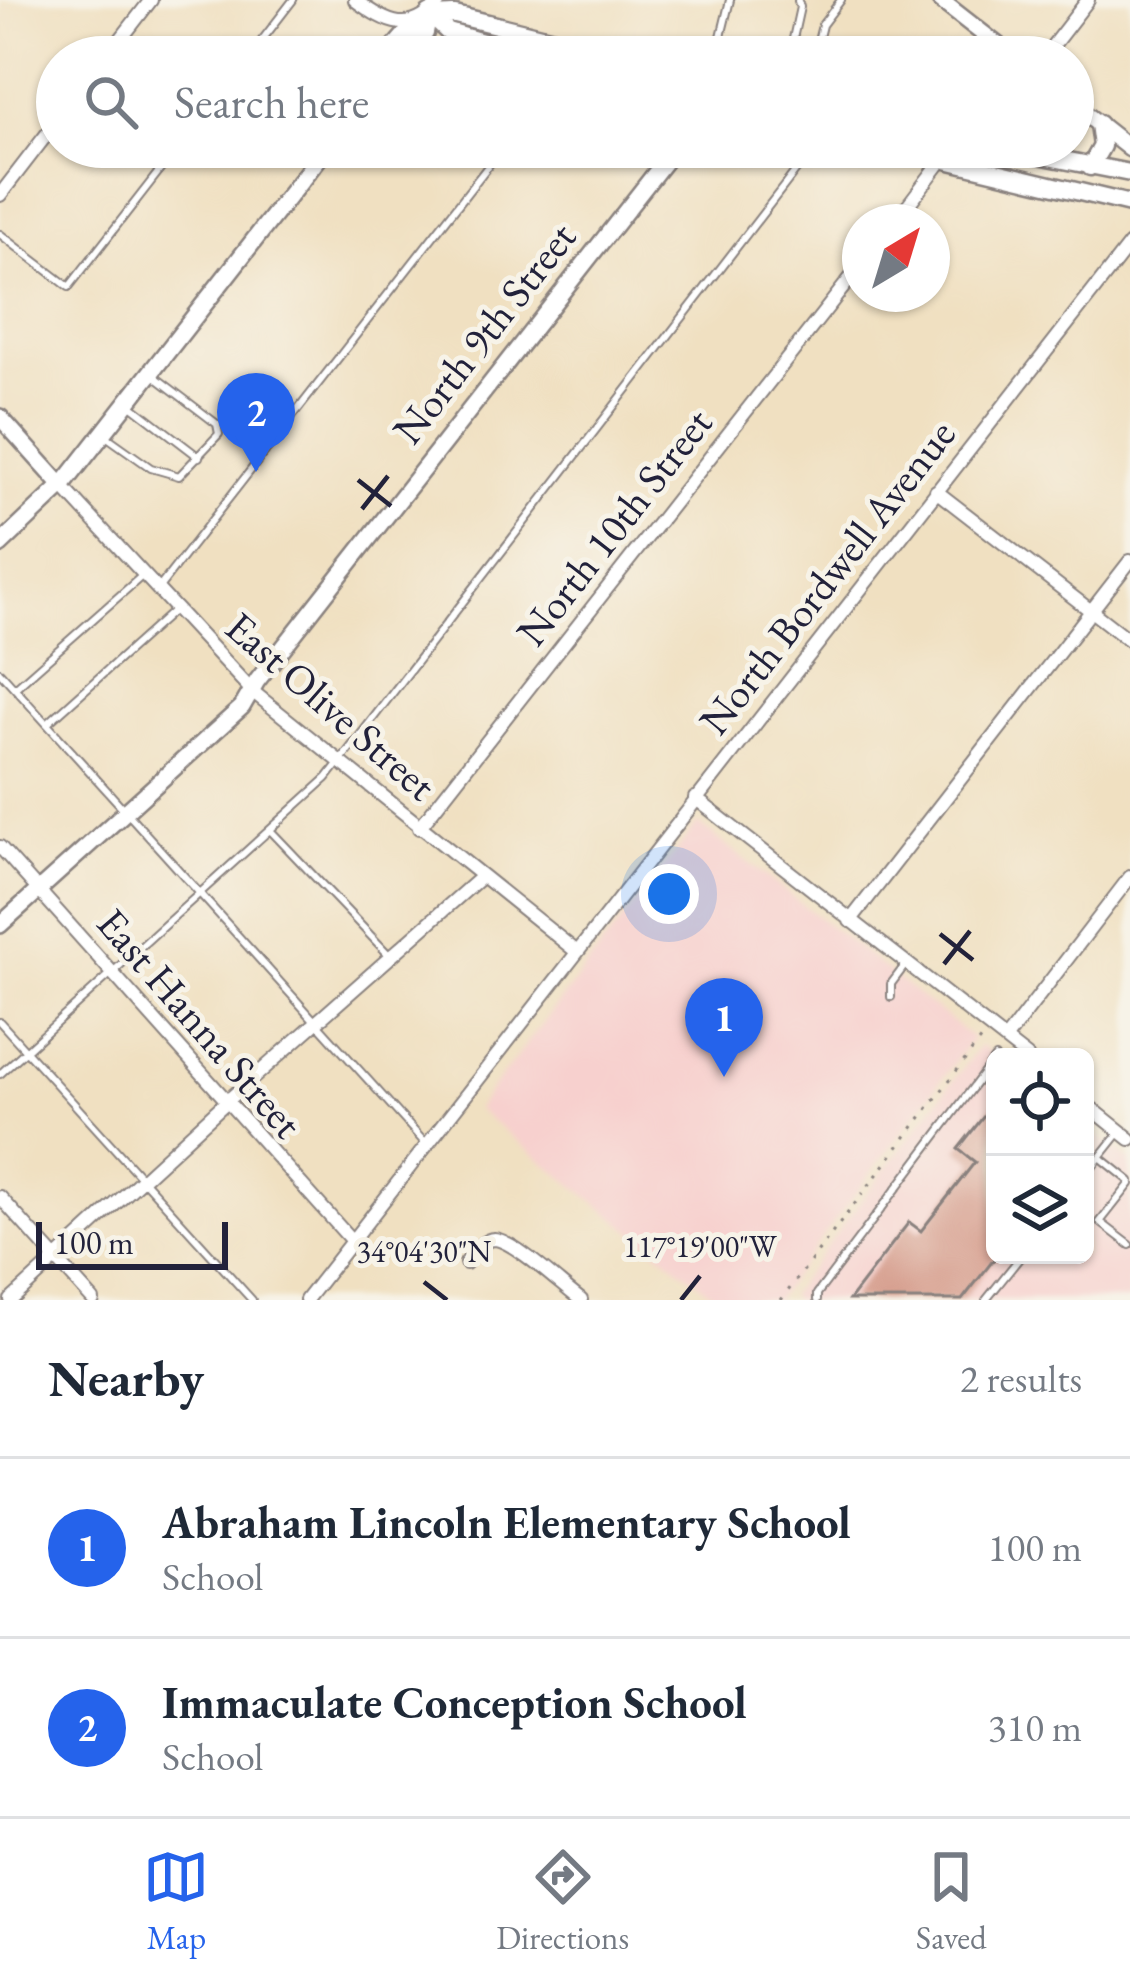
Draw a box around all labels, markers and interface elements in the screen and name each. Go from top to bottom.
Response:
search box [36,36,1094,168]
icon: search [78,69,144,135]
text: Search here [174,73,369,131]
north arrow [842,204,950,312]
street label: North 9th Street [380,211,588,455]
pin: 2 [217,373,295,472]
street label: North 10th Street [504,397,724,657]
street label: North Bordwell Avenue [687,408,967,746]
street label: East Olive Street [214,600,448,812]
your location [639,864,699,924]
street label: East Hanna Street [85,897,315,1149]
pin: 1 [685,978,763,1077]
map controls [986,1048,1094,1264]
button: locate [986,1048,1094,1156]
button: layers [986,1156,1094,1264]
scale bar [36,1216,228,1269]
text: 100 m [54,1221,134,1264]
text: 117°19'00"W [624,1227,777,1266]
text: 34°04'30"N [357,1232,492,1271]
text: Nearby [48,1345,204,1411]
text: 2 results [960,1353,1082,1404]
text: Abraham Lincoln Elementary School [162,1493,851,1551]
text: 1 [77,1522,97,1573]
text: 100 m [988,1522,1082,1573]
text: School [162,1551,263,1602]
text: Immaculate Conception School [162,1673,747,1731]
text: 2 [77,1702,97,1753]
text: 310 m [988,1702,1082,1753]
text: School [162,1731,263,1782]
tab: Map [143,1844,209,1959]
tab: Directions [496,1844,629,1959]
tab: Saved [916,1844,987,1959]

